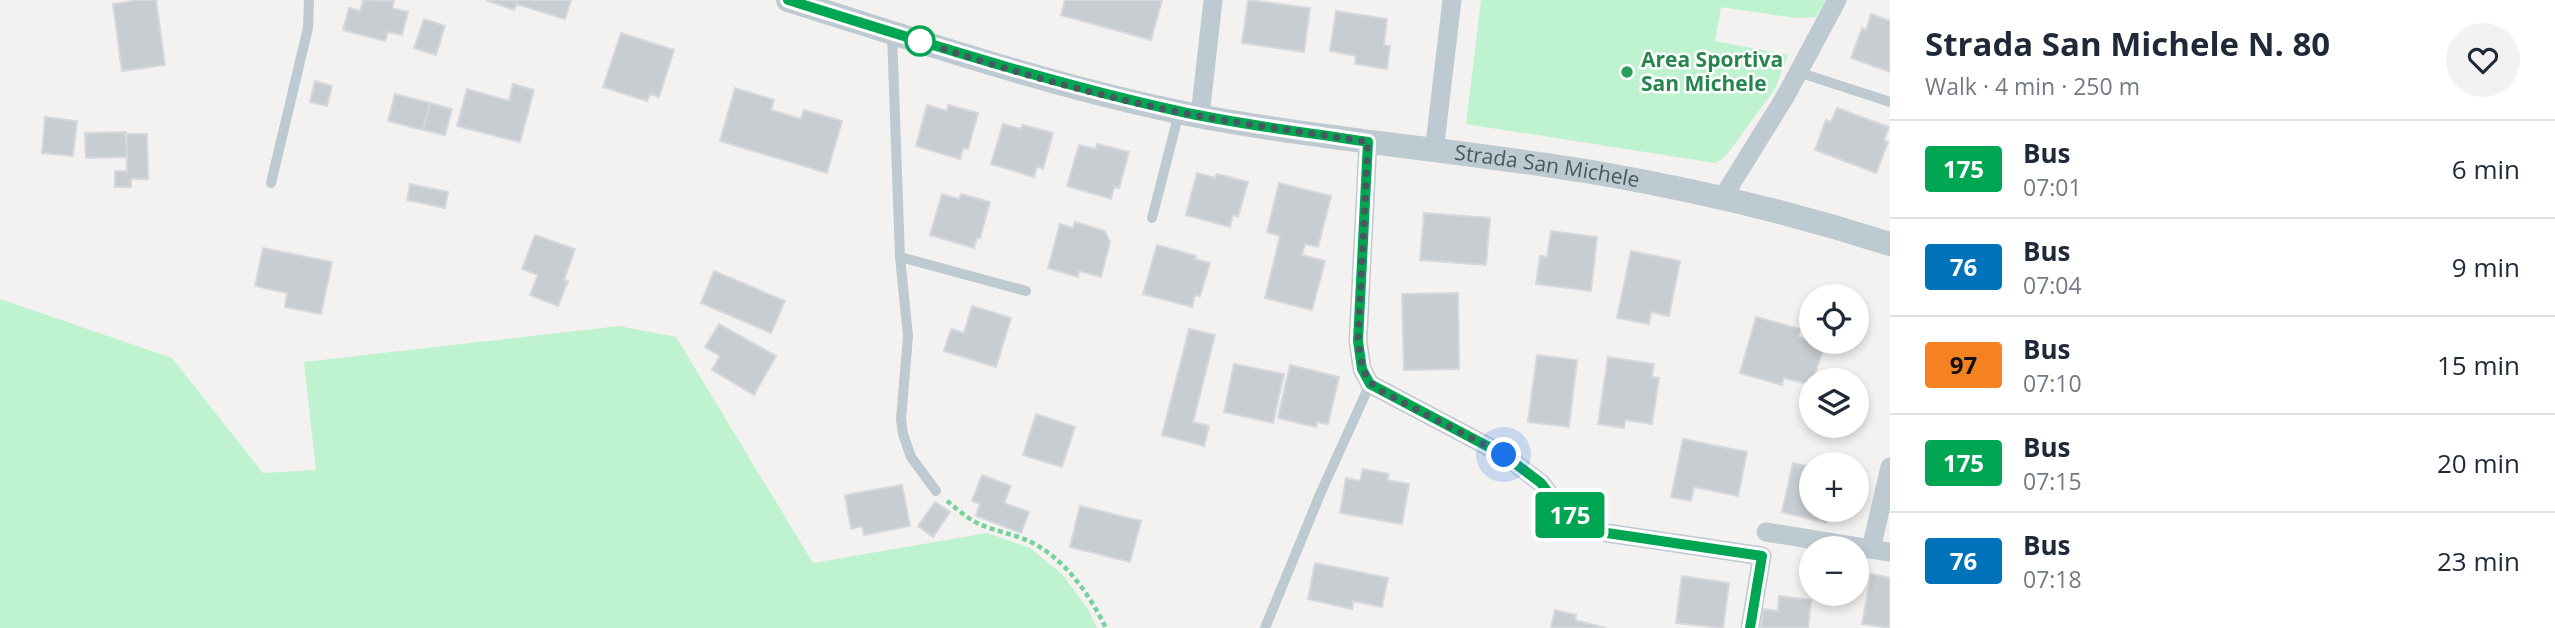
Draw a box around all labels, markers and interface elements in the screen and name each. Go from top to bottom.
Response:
text: Strada San Michele N. 80 [1925,21,2330,66]
button: heart [2446,23,2520,97]
unlabelled marker [905,26,935,56]
place label: Area Sportiva San Michele [1641,45,1783,97]
marker: Area Sportiva San Michele [1619,64,1635,80]
text: Walk · 4 min · 250 m [1925,70,2140,102]
text: Bus [2023,135,2070,171]
street label: Strada San Michele [1453,138,1642,193]
text: 6 min [2452,151,2520,187]
text: 175 [1943,152,1984,185]
text: 07:01 [2023,171,2082,203]
text: Bus [2023,233,2070,269]
text: 9 min [2452,249,2520,285]
text: 76 [1950,250,1977,283]
text: 07:04 [2023,269,2082,301]
map controls [1799,284,1869,606]
button: locate [1799,284,1869,354]
text: Bus [2023,331,2070,367]
text: 15 min [2437,347,2520,383]
text: 97 [1950,348,1977,381]
text: 07:10 [2023,367,2082,399]
button: layers [1799,368,1869,438]
text: Bus [2023,429,2070,465]
your location [1486,437,1521,472]
text: 20 min [2437,445,2520,481]
text: 175 [1943,446,1984,479]
button: + [1799,452,1869,522]
text: 07:15 [2023,465,2082,497]
line badge: 175 [1530,492,1610,538]
text: 175 [1549,498,1591,531]
text: Bus [2023,527,2070,563]
button: − [1799,536,1869,606]
text: 23 min [2437,543,2520,579]
text: 76 [1950,544,1977,577]
text: 07:18 [2023,563,2082,595]

